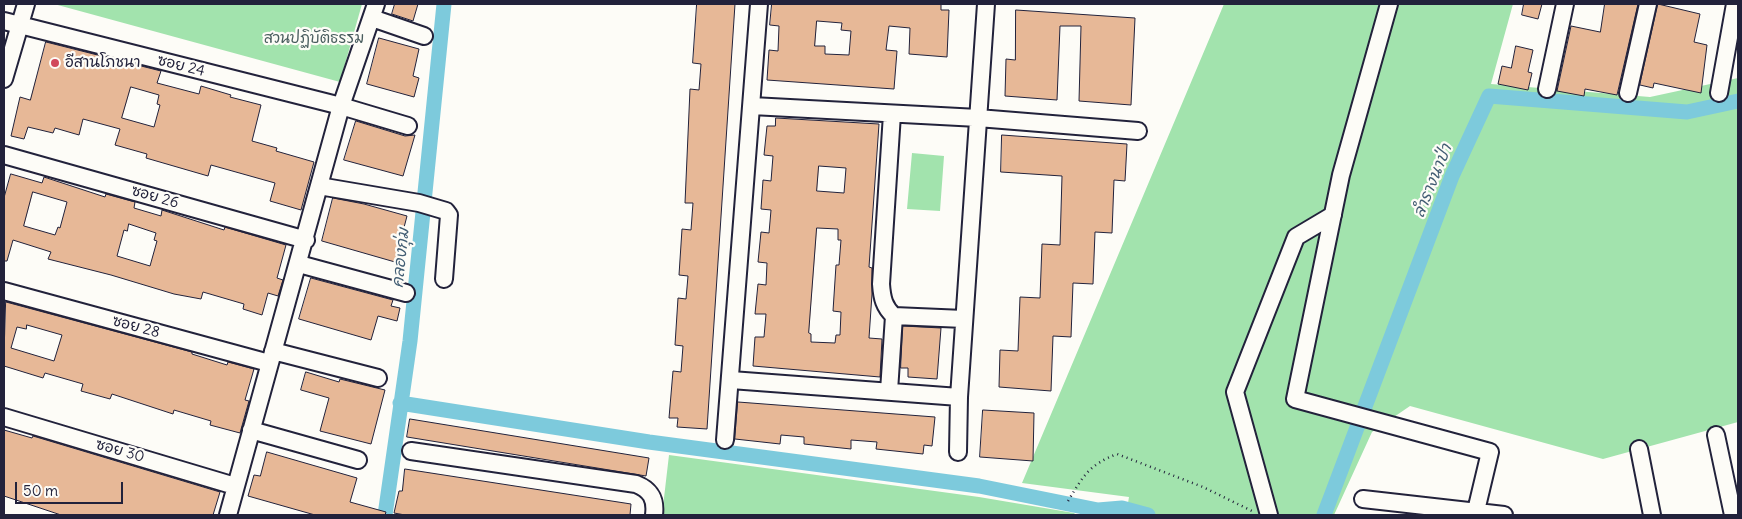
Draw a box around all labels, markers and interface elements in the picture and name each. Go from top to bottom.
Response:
park label: สวนปฏิบัติธรรม [264,30,364,48]
street label: ซอย 24 [155,51,207,81]
place label: อีสานโภชนา [65,54,140,72]
marker: อีสานโภชนา [49,57,61,69]
water label: ลำรางนาป่า [1410,142,1456,220]
street label: ซอย 26 [129,182,181,212]
water label: คลองกุ่ม [388,227,414,289]
street label: ซอย 28 [110,312,162,342]
street label: ซอย 30 [94,435,146,467]
scale bar [18,472,125,504]
text: 50 m [23,481,58,500]

